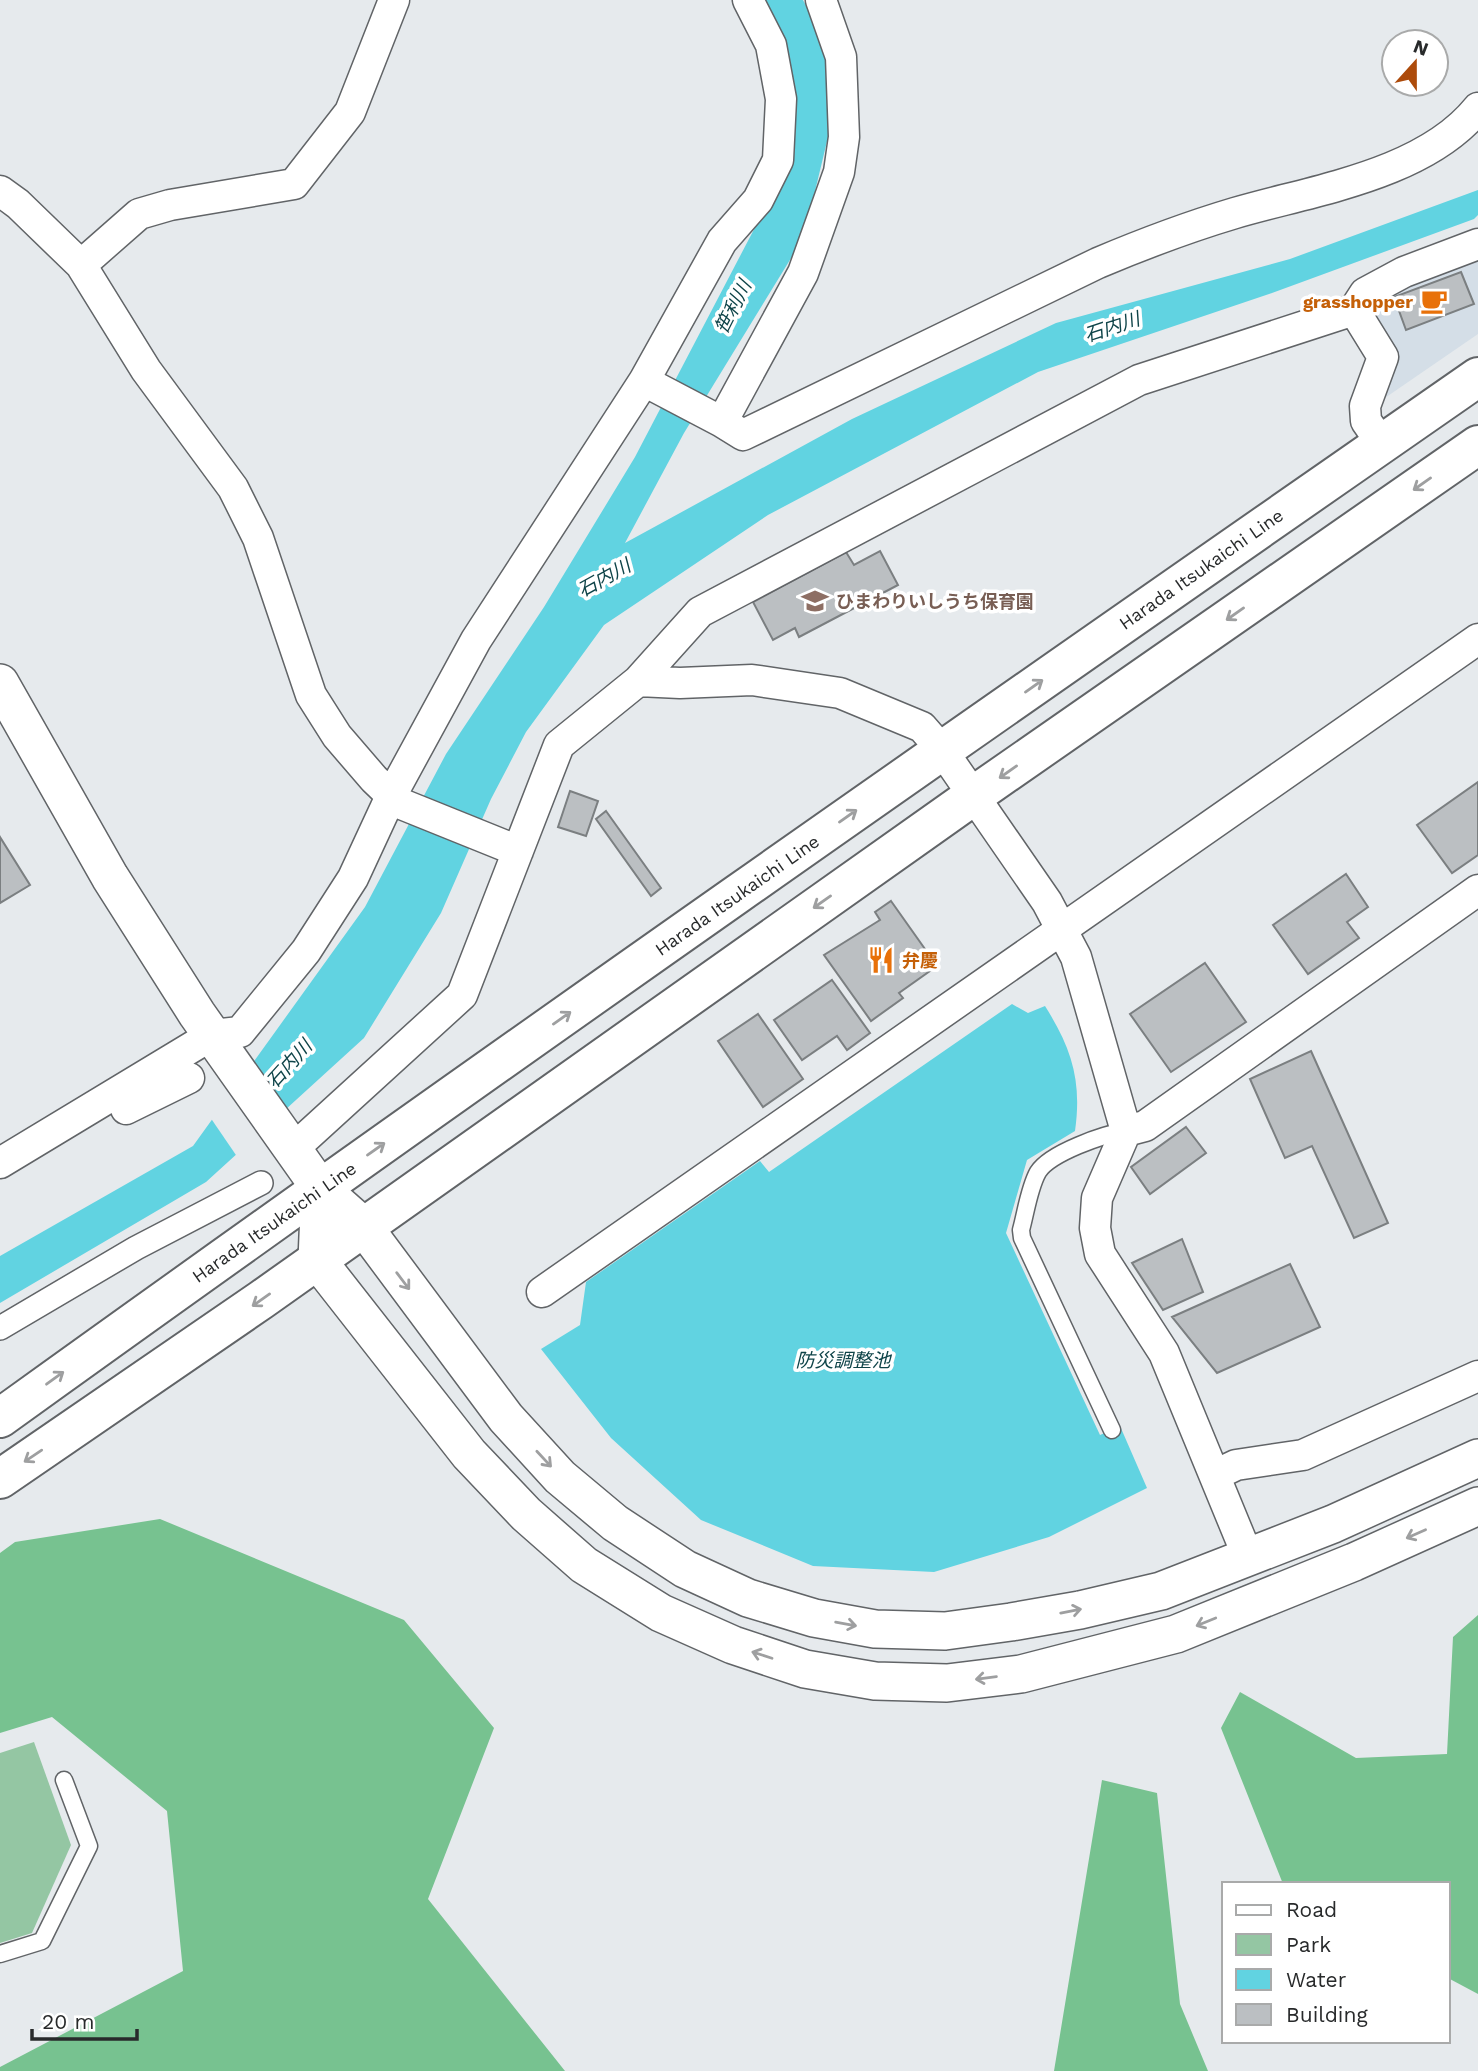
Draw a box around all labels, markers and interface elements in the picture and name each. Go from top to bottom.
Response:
north arrow [1380,28,1450,98]
text: N [1410,34,1432,61]
water label: 笹利川 [710,275,757,338]
cafe icon: grasshopper [1419,286,1449,316]
place label: grasshopper [1303,291,1413,312]
water label: 石内川 [1081,307,1145,347]
one-way arrow [1413,477,1432,491]
street label: Harada Itsukaichi Line [1115,504,1287,634]
water label: 石内川 [573,553,636,602]
school or university icon: ひまわりいしうち保育園 [800,586,830,616]
place label: ひまわりいしうち保育園 [836,591,1034,612]
one-way arrow [1226,607,1245,621]
one-way arrow [1024,679,1043,693]
one-way arrow [999,765,1018,779]
one-way arrow [838,809,857,824]
street label: Harada Itsukaichi Line [651,830,823,960]
one-way arrow [813,895,832,910]
restaurant icon: 弁慶 [866,945,896,975]
place label: 弁慶 [902,950,938,971]
one-way arrow [552,1011,571,1025]
water label: 石内川 [261,1034,318,1093]
one-way arrow [366,1142,385,1156]
street label: Harada Itsukaichi Line [188,1157,360,1287]
one-way arrow [396,1271,410,1290]
one-way arrow [252,1293,271,1307]
water label: 防災調整池 [795,1349,892,1372]
one-way arrow [45,1371,64,1385]
one-way arrow [24,1449,44,1463]
one-way arrow [536,1450,552,1468]
one-way arrow [1406,1528,1427,1541]
one-way arrow [1059,1604,1082,1617]
one-way arrow [1196,1616,1217,1629]
one-way arrow [834,1618,857,1631]
one-way arrow [752,1647,774,1660]
one-way arrow [975,1672,998,1685]
legend [1222,1882,1450,2043]
text: Road [1286,1897,1337,1922]
text: Park [1286,1932,1331,1957]
text: Water [1286,1967,1347,1992]
scale bar [32,1997,136,2041]
text: Building [1286,2002,1368,2027]
text: 20 m [42,2009,94,2034]

